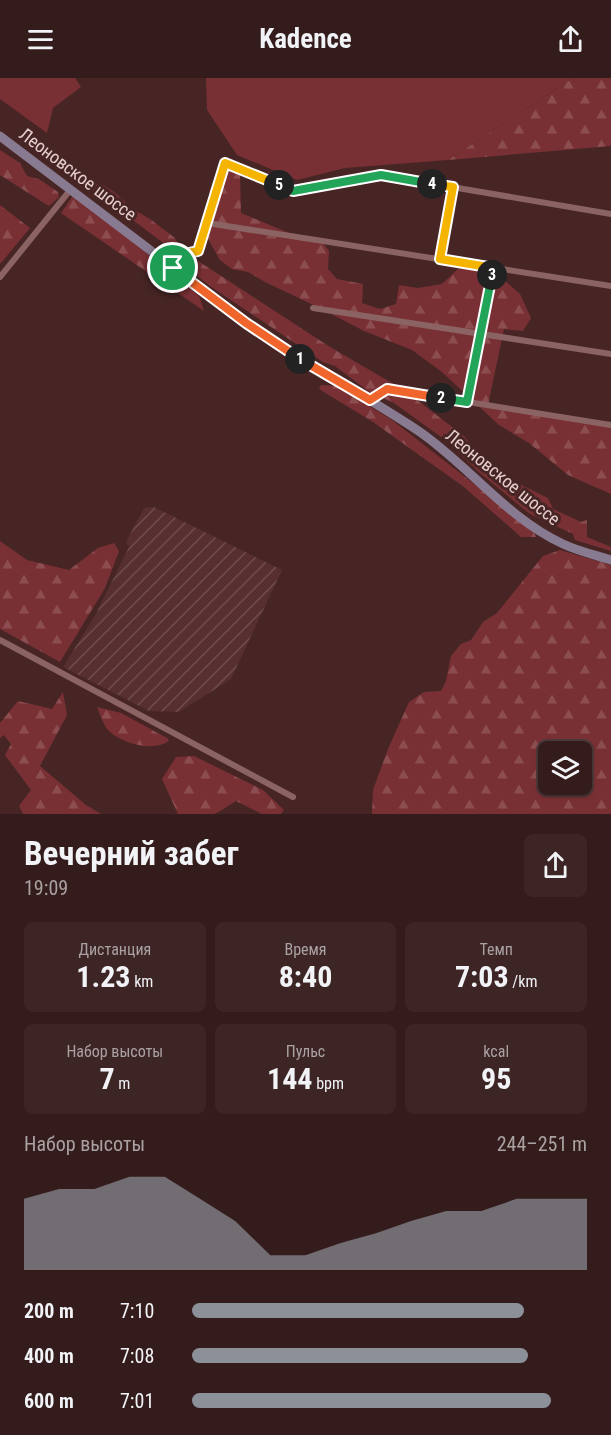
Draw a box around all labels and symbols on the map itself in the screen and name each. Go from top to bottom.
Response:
street label: Леоновское шоссе [15,123,141,225]
pin: 4 [417,169,447,199]
pin: 5 [264,170,294,200]
pin [147,242,198,293]
pin: 3 [477,260,507,290]
pin: 1 [285,344,315,374]
pin: 2 [426,383,456,413]
street label: Леоновское шоссе [442,424,564,530]

